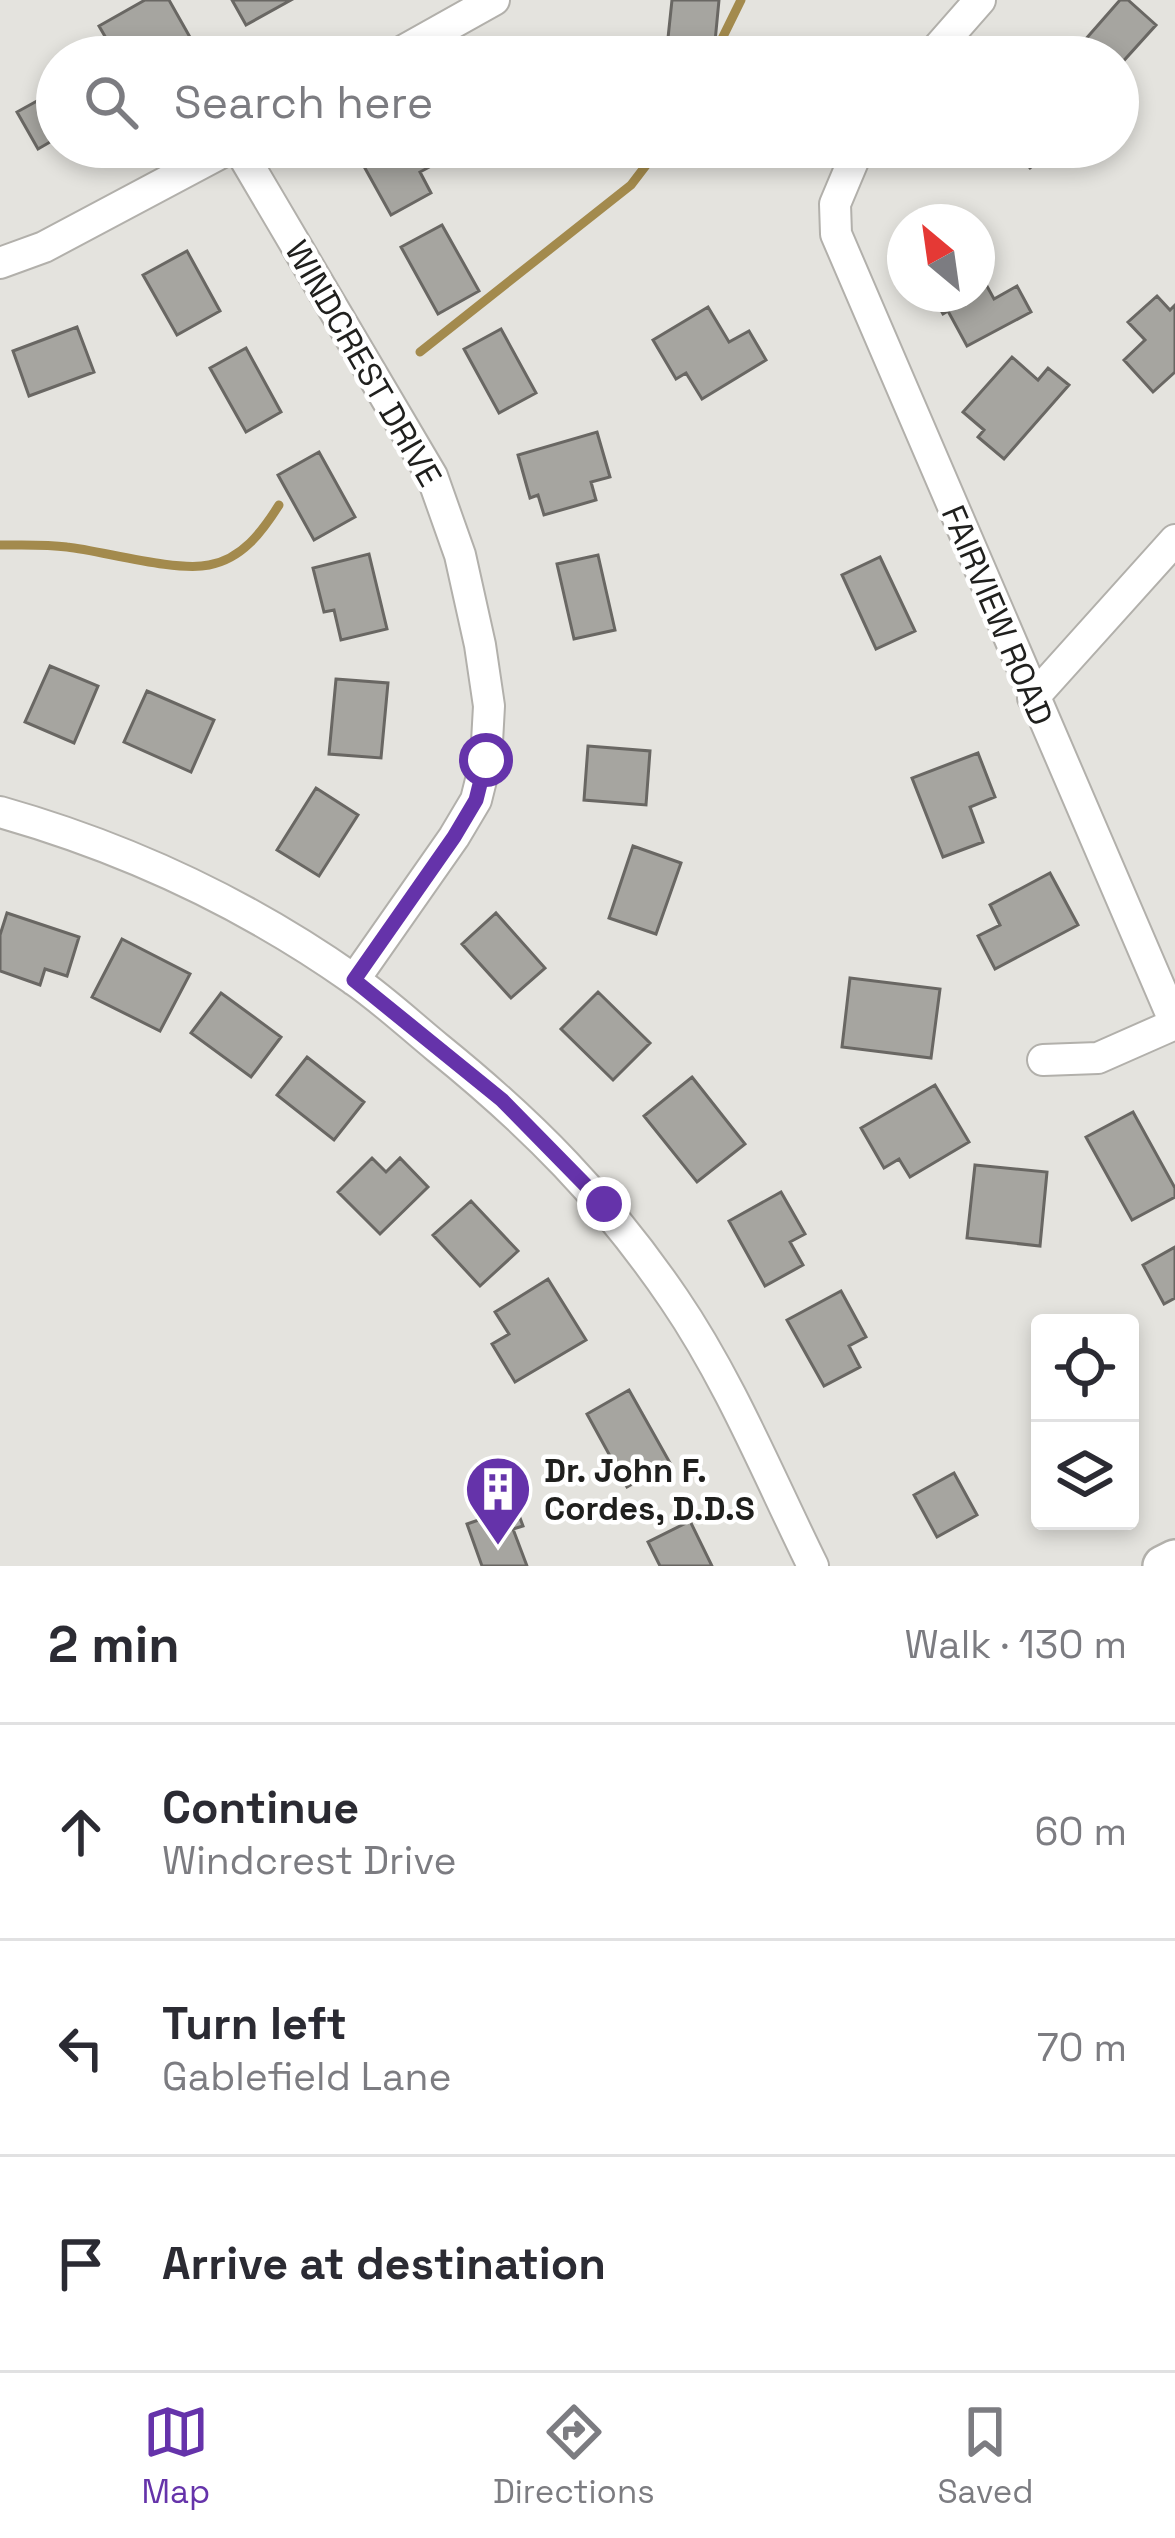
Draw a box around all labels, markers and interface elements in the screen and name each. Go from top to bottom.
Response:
search box [36,36,1139,168]
icon: search [78,69,144,135]
text: Search here [174,74,433,131]
north arrow [887,204,995,312]
street label: WINDCREST DRIVE [276,233,451,494]
street label: FAIRVIEW ROAD [932,499,1062,732]
route start [459,733,513,787]
route end [577,1177,631,1231]
map controls [1031,1314,1139,1530]
button: locate [1031,1314,1139,1422]
button: layers [1031,1422,1139,1530]
place label: Dr. John F. Cordes, D.D.S [544,1450,755,1530]
building icon: Dr. John F. Cordes, D.D.S [463,1454,533,1548]
text: 2 min [48,1612,180,1677]
text: Walk · 130 m [905,1620,1127,1669]
text: Continue [162,1779,359,1836]
icon: ahead [48,1799,114,1865]
text: 60 m [1035,1807,1127,1856]
text: Windcrest Drive [162,1836,457,1885]
text: Turn left [162,1995,347,2052]
icon: left [48,2015,114,2081]
text: 70 m [1037,2023,1127,2072]
text: Gablefield Lane [162,2052,452,2101]
icon: arrive [48,2231,114,2297]
text: Arrive at destination [162,2235,606,2292]
tab: Map [141,2399,210,2513]
tab: Directions [493,2399,655,2513]
tab: Saved [937,2399,1034,2513]

